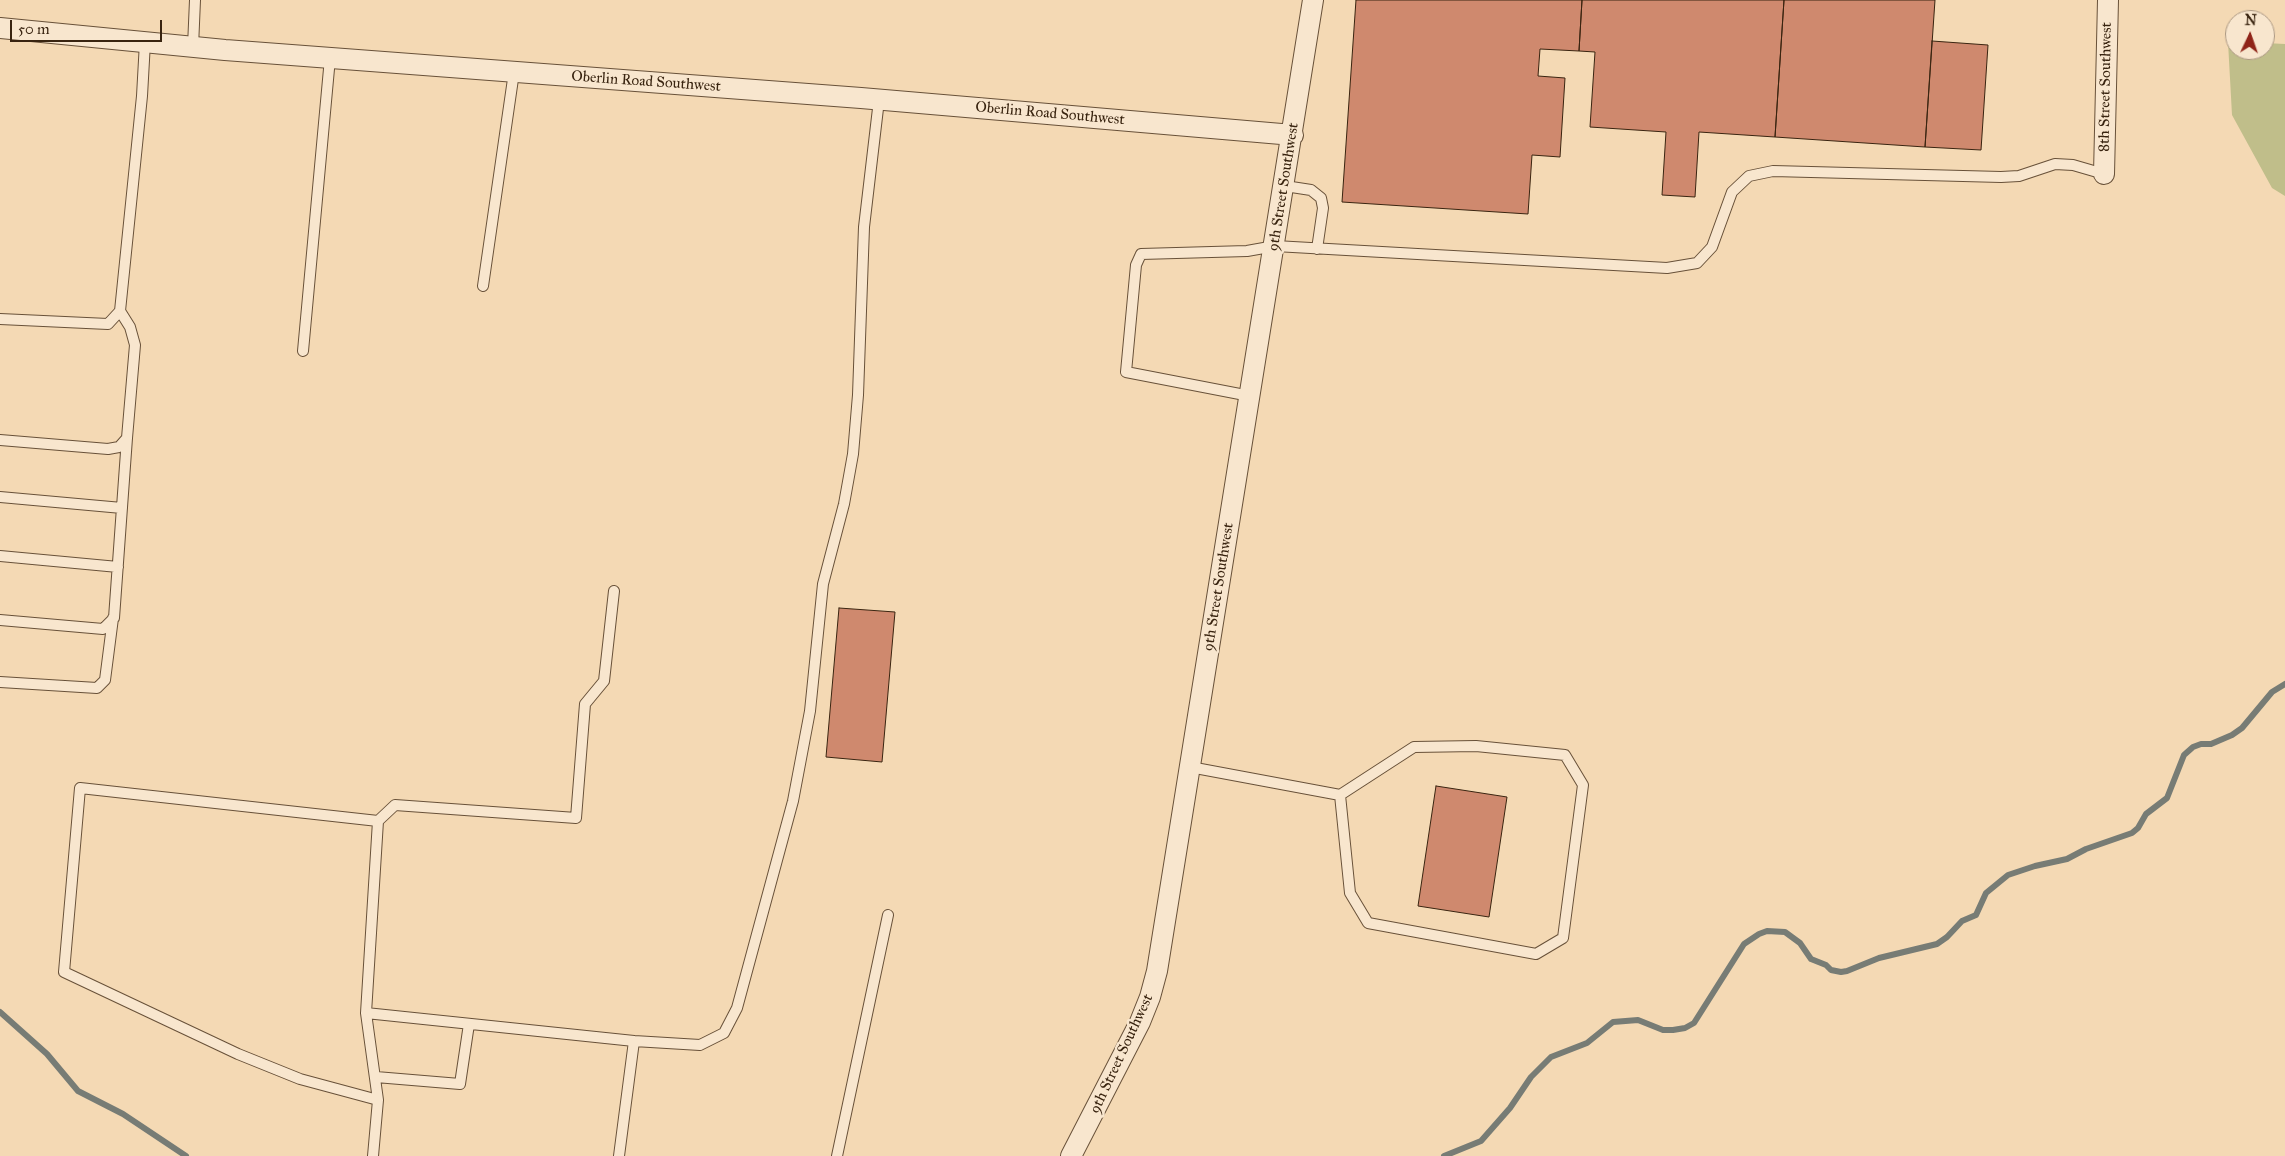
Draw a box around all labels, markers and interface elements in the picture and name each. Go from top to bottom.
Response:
scale bar [12,10,165,42]
north arrow [2225,10,2275,60]
text: N [2244,12,2257,29]
text: 50 m [18,20,50,38]
street label: 8th Street Southwest [2096,22,2116,152]
street label: Oberlin Road Southwest [571,68,721,96]
street label: Oberlin Road Southwest [975,99,1125,129]
street label: 9th Street Southwest [1265,121,1303,253]
street label: 9th Street Southwest [1200,521,1238,653]
street label: 9th Street Southwest [1086,991,1158,1117]

